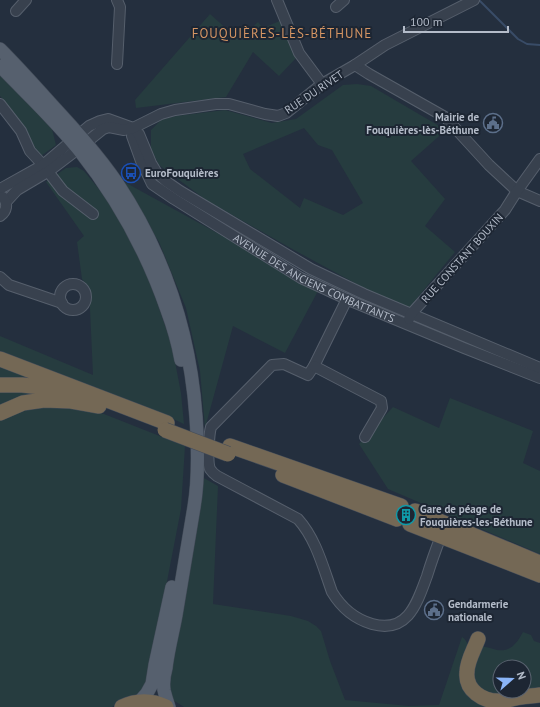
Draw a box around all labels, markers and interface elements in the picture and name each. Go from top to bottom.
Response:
scale bar [404,8,508,34]
text: 100 m [410,14,443,29]
district label: FOUQUIÈRES-LÈS-BÉTHUNE [192,25,372,42]
street label: RUE DU RIVET [282,67,346,117]
place label: Mairie de Fouquières-lès-Béthune [366,110,479,137]
public building icon: Mairie de Fouquières-lès-Béthune [482,112,504,134]
bus stop icon: EuroFouquières [120,162,142,184]
place label: EuroFouquières [145,166,219,180]
street label: RUE CONSTANT BOUXIN [418,210,506,306]
street label: AVENUE DES ANCIENS COMBATTANTS [231,231,397,326]
place label: Gare de péage de Fouquières-les-Béthune [420,502,533,529]
building icon: Gare de péage de Fouquières-les-Béthune [395,504,417,526]
place label: Gendarmerie nationale [448,597,509,624]
public building icon: Gendarmerie nationale [423,599,445,621]
north arrow [492,659,532,699]
text: N [514,670,529,681]

